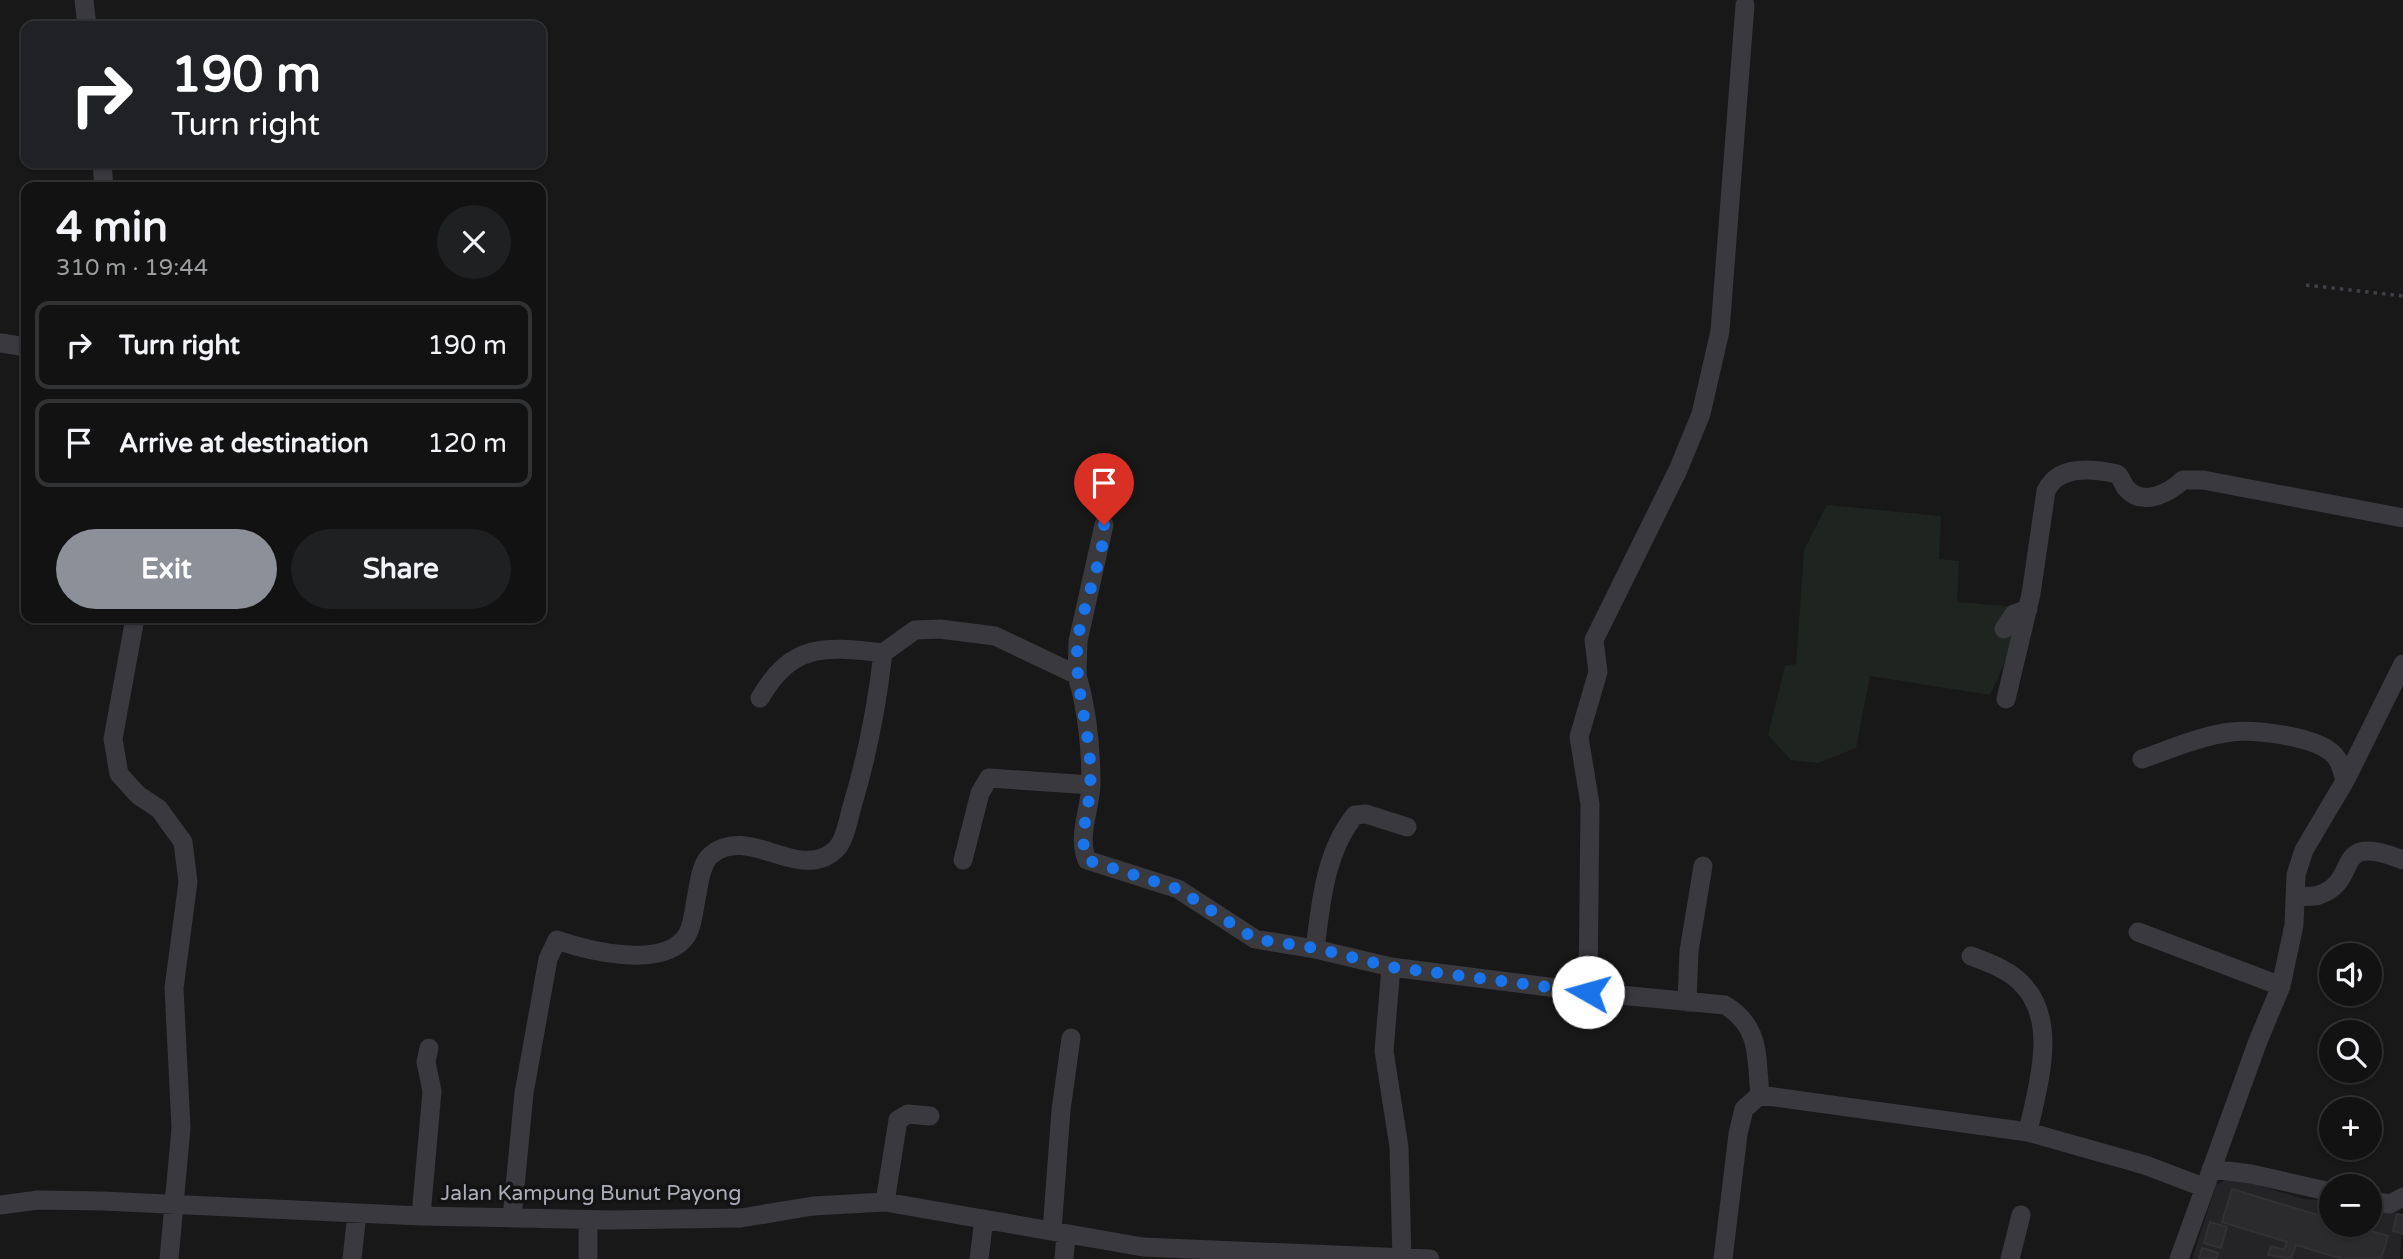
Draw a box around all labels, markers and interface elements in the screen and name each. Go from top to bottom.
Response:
text: 190 m [171,46,321,105]
icon: right [56,49,147,140]
text: Turn right [171,106,320,144]
text: 4 min [56,202,168,253]
button: close [437,205,511,279]
text: 310 m · 19:44 [56,254,208,282]
icon: right [60,326,98,364]
text: Turn right [119,330,240,361]
text: 190 m [427,330,507,361]
icon: arrive [60,424,98,462]
text: Arrive at destination [119,428,369,459]
text: 120 m [427,428,507,459]
pin [1074,453,1134,525]
icon: arrive [1085,464,1123,502]
button: Exit [56,529,277,609]
button: Share [291,529,511,609]
map controls [2319,943,2382,1237]
button: sound [2319,943,2382,1006]
position arrow [1551,955,1625,1029]
button: search [2319,1020,2382,1083]
button: + [2319,1097,2382,1160]
button: − [2319,1174,2382,1237]
street label: Jalan Kampung Bunut Payong [441,1181,741,1206]

